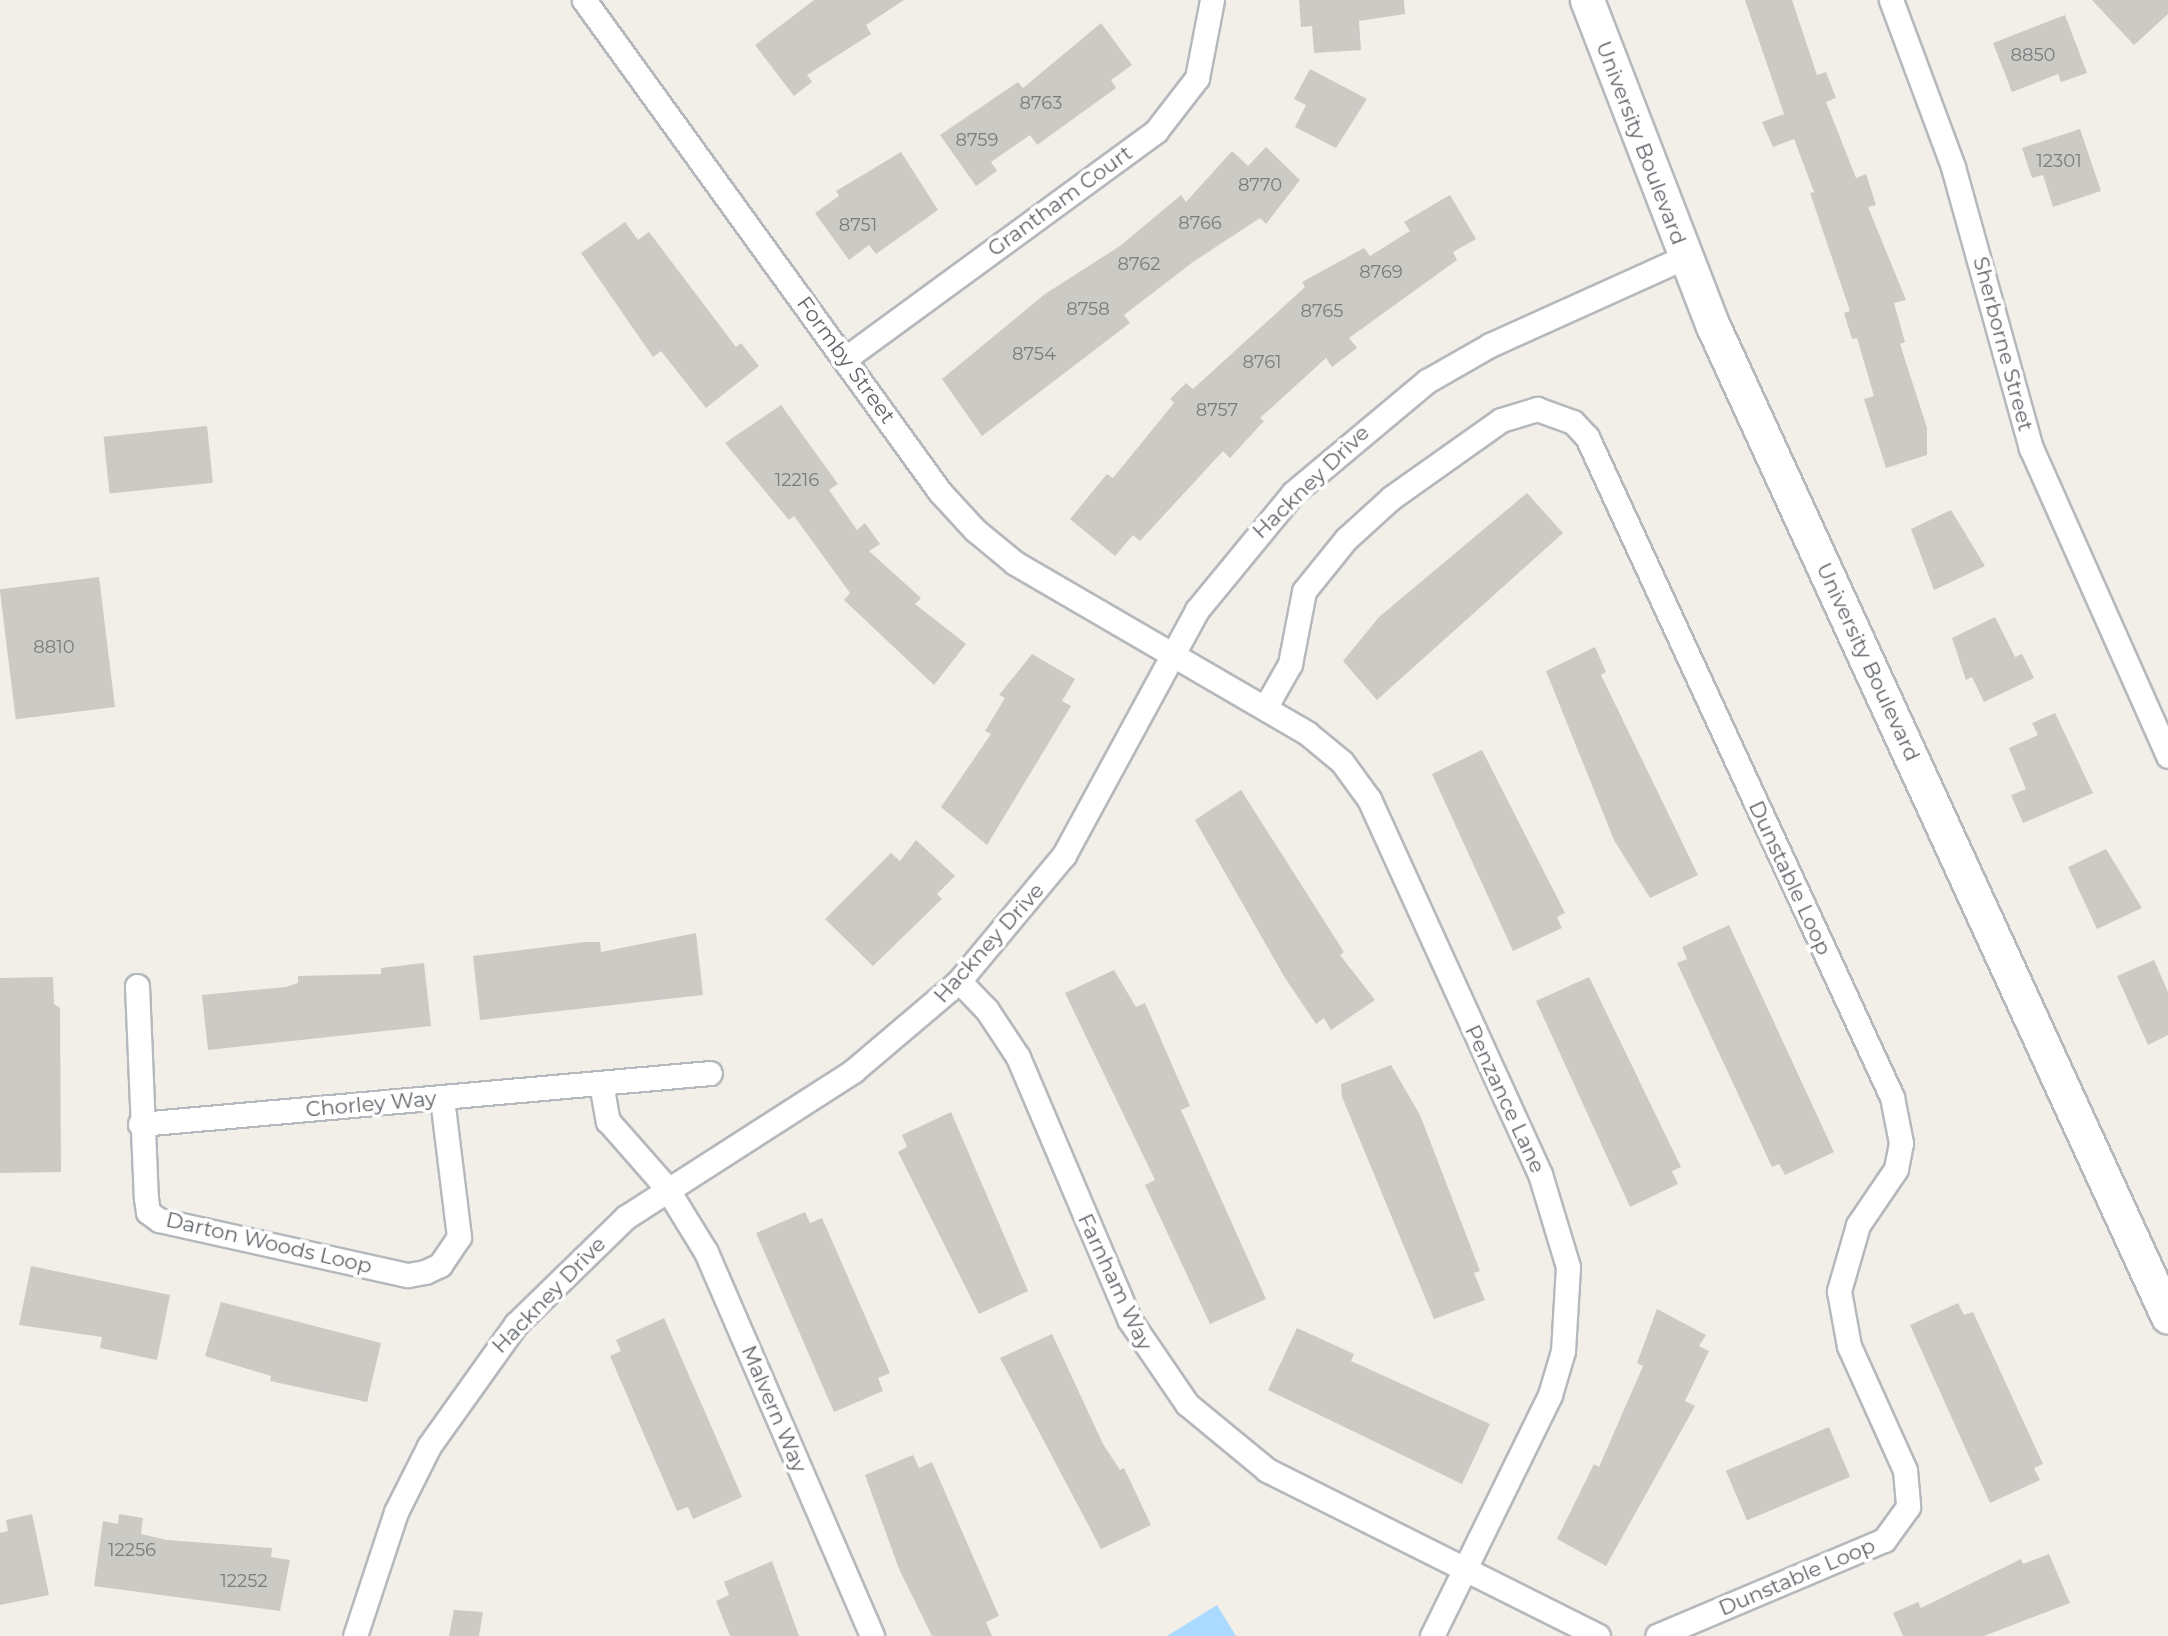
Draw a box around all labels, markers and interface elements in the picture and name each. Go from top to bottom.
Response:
street label: University Boulevard [1591,38,1691,248]
house number: 8850 [2010,44,2056,66]
house number: 8763 [1020,92,1062,114]
house number: 8759 [956,129,998,151]
street label: Grantham Court [983,140,1137,262]
house number: 12301 [2036,150,2082,172]
house number: 8770 [1238,174,1282,196]
house number: 8766 [1178,212,1222,234]
house number: 8751 [839,214,877,236]
house number: 8762 [1118,253,1160,275]
street label: Sherborne Street [1968,254,2038,434]
house number: 8769 [1359,261,1403,283]
street label: Formby Street [791,292,901,428]
house number: 8758 [1066,298,1110,320]
house number: 8765 [1301,300,1343,322]
house number: 8754 [1012,343,1056,365]
house number: 8761 [1242,351,1282,373]
house number: 8757 [1196,399,1238,421]
street label: Hackney Drive [1248,420,1374,544]
house number: 12216 [775,469,819,491]
street label: University Boulevard [1811,559,1925,765]
house number: 8810 [33,636,75,658]
street label: Dunstable Loop [1743,797,1837,959]
street label: Hackney Drive [929,878,1049,1008]
street label: Penzance Lane [1460,1021,1550,1177]
street label: Chorley Way [305,1086,437,1122]
street label: Darton Woods Loop [163,1207,375,1279]
street label: Farnham Way [1072,1210,1158,1354]
street label: Hackney Drive [487,1232,611,1358]
street label: Malvern Way [736,1342,812,1476]
street label: Dunstable Loop [1715,1533,1879,1621]
house number: 12256 [108,1539,156,1561]
house number: 12252 [220,1570,268,1592]

